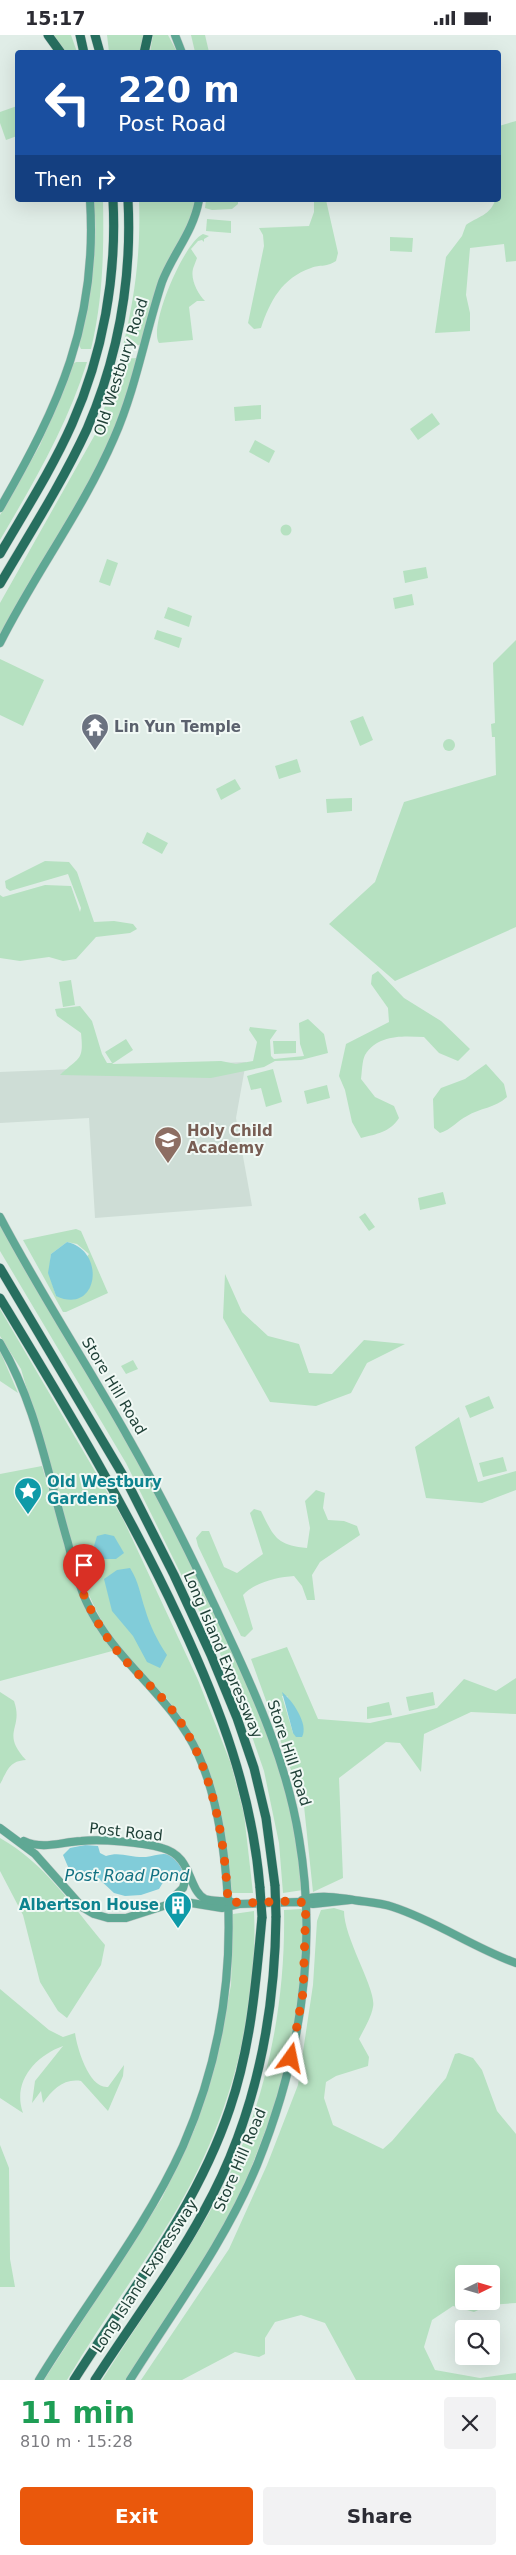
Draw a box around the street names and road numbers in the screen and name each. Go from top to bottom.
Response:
street label: Old Westbury Road [90,296,152,438]
street label: Store Hill Road [78,1334,150,1438]
street label: Long Island Expressway [180,1569,266,1741]
street label: Store Hill Road [263,1698,315,1808]
street label: Post Road [88,1819,164,1845]
street label: Store Hill Road [210,2106,270,2214]
street label: Long Island Expressway [89,2196,201,2356]

